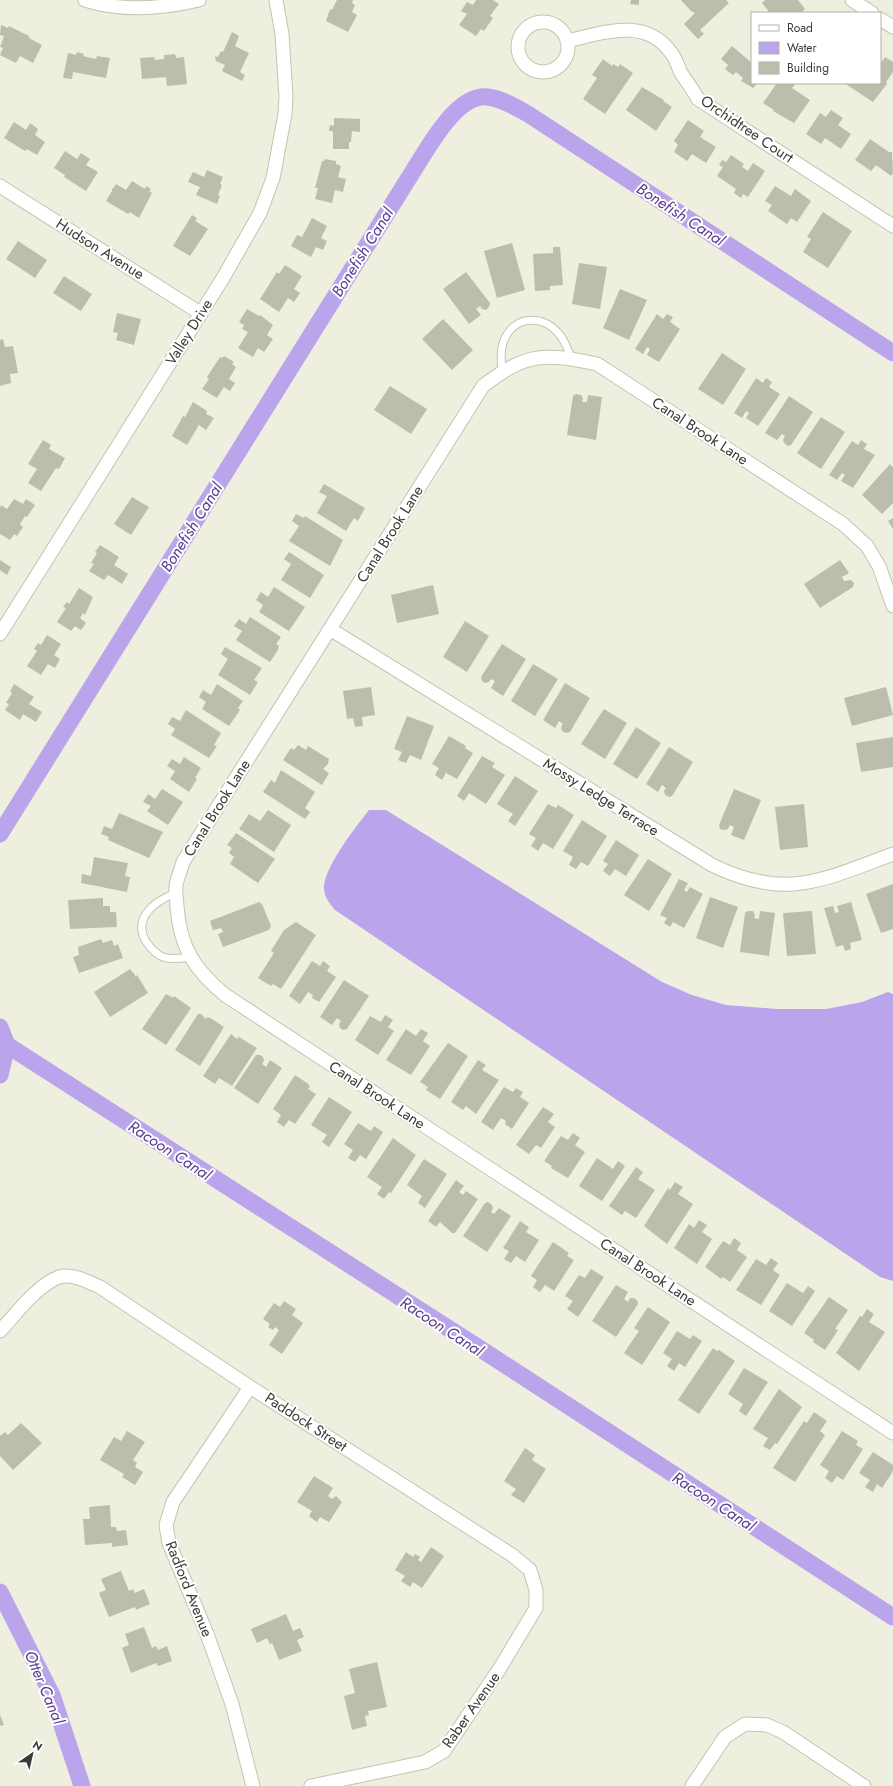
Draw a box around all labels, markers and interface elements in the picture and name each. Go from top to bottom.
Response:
legend [751,12,881,84]
text: Road [787,19,813,37]
text: Water [787,39,818,57]
text: Building [787,59,829,77]
street label: Orchidtree Court [696,90,798,168]
water label: Bonefish Canal [632,177,731,252]
water label: Bonefish Canal [326,202,400,301]
street label: Hudson Avenue [52,213,149,285]
street label: Valley Drive [160,294,218,369]
street label: Canal Brook Lane [648,392,753,471]
water label: Bonefish Canal [155,477,229,576]
street label: Canal Brook Lane [351,481,429,587]
street label: Mossy Ledge Terrace [539,752,663,842]
street label: Canal Brook Lane [178,755,256,861]
street label: Canal Brook Lane [325,1056,430,1135]
water label: Racoon Canal [124,1115,217,1187]
street label: Canal Brook Lane [596,1233,701,1312]
water label: Racoon Canal [396,1291,489,1363]
street label: Paddock Street [260,1387,352,1457]
water label: Racoon Canal [668,1466,761,1538]
street label: Radford Avenue [160,1538,218,1640]
water label: Otter Canal [19,1647,71,1729]
street label: Raber Avenue [437,1667,505,1752]
north arrow [12,1734,52,1774]
text: N [29,1737,46,1755]

